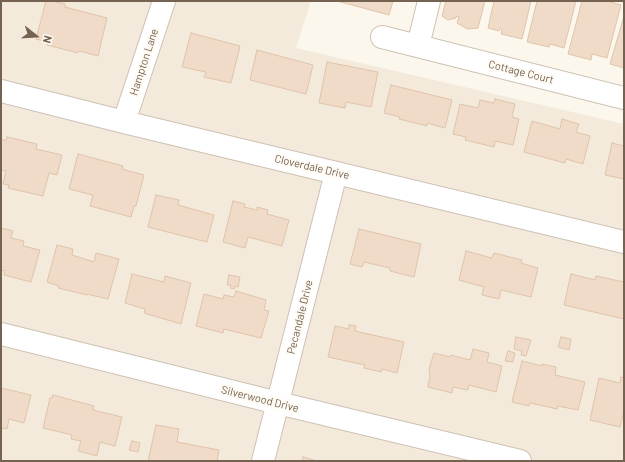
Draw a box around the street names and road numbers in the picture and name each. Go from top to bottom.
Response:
street label: Hampton Lane [127,27,161,97]
street label: Cottage Court [487,58,555,86]
street label: Cloverdale Drive [273,152,351,182]
street label: Pecandale Drive [284,278,316,356]
street label: Silverwood Drive [220,383,300,415]

